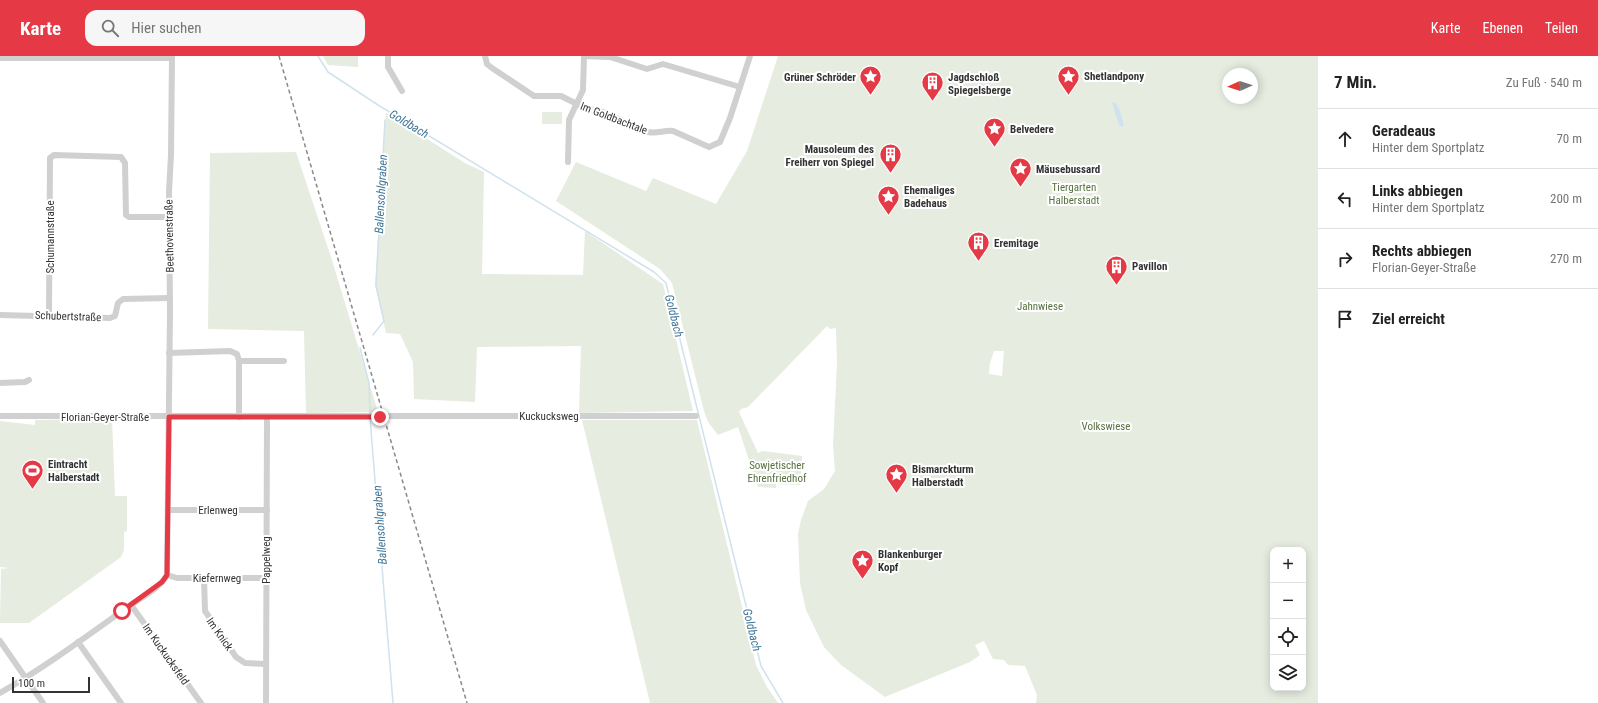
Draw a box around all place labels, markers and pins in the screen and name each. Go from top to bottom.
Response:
place icon: Shetlandpony [1055,63,1081,96]
place icon: Grüner Schröder [858,64,884,97]
building icon: Jagdschloß Spiegelsberge [920,70,946,103]
place label: Shetlandpony [1084,70,1144,83]
place label: Grüner Schröder [784,71,856,84]
place label: Jagdschloß Spiegelsberge [948,71,1011,97]
place icon: Belvedere [982,116,1008,149]
place label: Belvedere [1010,123,1054,136]
building icon: Mausoleum des Freiherr von Spiegel [877,142,903,175]
place label: Mausoleum des Freiherr von Spiegel [786,143,874,169]
place icon: Mäusebussard [1008,156,1034,189]
place label: Mäusebussard [1036,163,1100,176]
place icon: Ehemaliges Badehaus [875,183,901,216]
place label: Ehemaliges Badehaus [904,184,955,210]
building icon: Eremitage [966,230,992,263]
place label: Eremitage [994,237,1039,250]
building icon: Pavillon [1103,253,1129,286]
place label: Pavillon [1132,260,1167,273]
sports icon: Eintracht Halberstadt [19,457,45,490]
place label: Eintracht Halberstadt [48,458,100,484]
place icon: Bismarckturm Halberstadt [883,462,909,495]
place label: Bismarckturm Halberstadt [912,463,974,489]
place icon: Blankenburger Kopf [850,547,876,580]
place label: Blankenburger Kopf [878,548,943,574]

